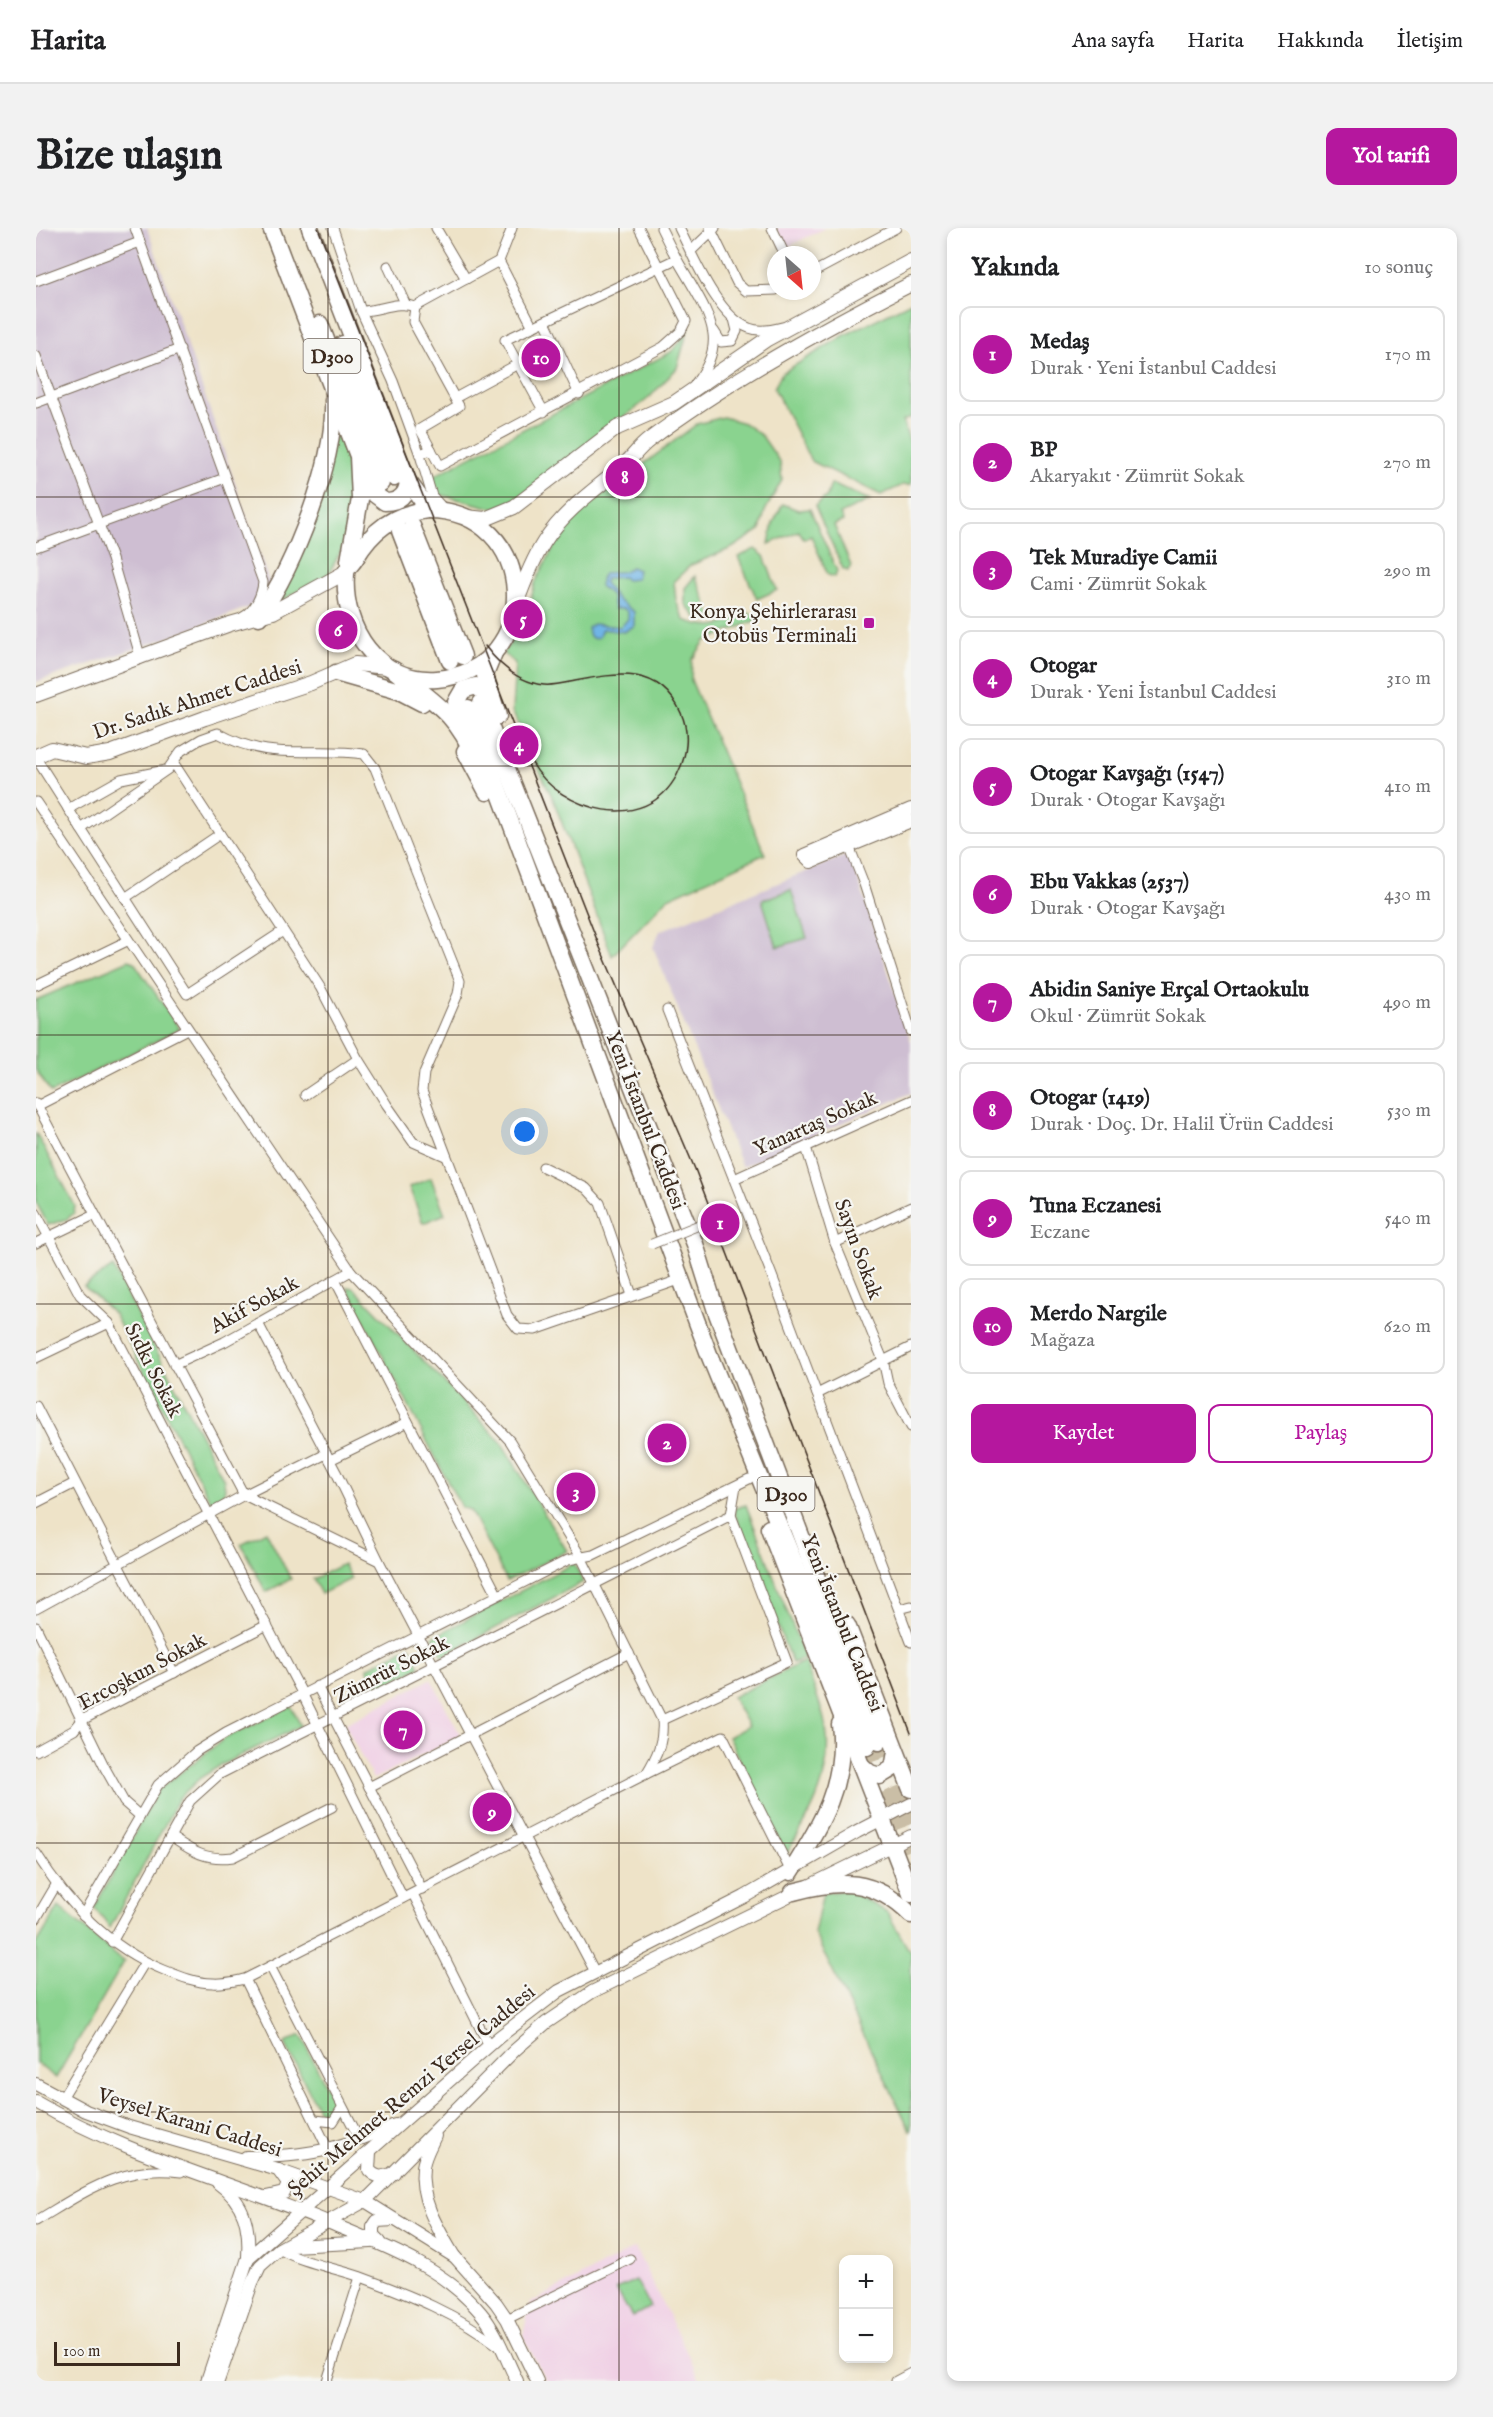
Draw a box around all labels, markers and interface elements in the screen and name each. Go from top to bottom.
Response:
text: Harita [30,24,106,59]
text: Ana sayfa [1072,28,1154,55]
text: Harita [1187,28,1244,55]
text: Hakkında [1277,28,1364,55]
text: İletişim [1397,28,1463,55]
button: Yol tarifi [1326,128,1457,185]
text: Bize ulaşın [36,130,223,183]
north arrow [767,246,821,300]
text: Yakında [971,251,1059,284]
text: 10 sonuç [1364,255,1433,280]
text: Medaş [1030,328,1090,356]
pin: 10 [522,336,560,380]
road number: D300 [304,339,360,373]
text: 1 [989,342,996,367]
text: 170 m [1385,342,1431,367]
text: Durak · Yeni İstanbul Caddesi [1030,356,1277,381]
text: BP [1030,436,1057,464]
text: 2 [988,450,997,475]
text: 270 m [1383,450,1431,475]
pin: 8 [606,454,644,500]
text: Akaryakıt · Zümrüt Sokak [1030,464,1244,489]
text: Tek Muradiye Camii [1030,544,1217,572]
text: 3 [989,558,996,583]
text: 290 m [1383,558,1431,583]
text: Cami · Zümrüt Sokak [1030,572,1207,597]
pin: 5 [504,596,542,642]
place label: Konya Şehirlerarası Otobüs Terminali [689,599,857,650]
pin: 6 [318,608,358,652]
marker: Konya Şehirlerarası Otobüs Terminali [862,616,876,630]
text: Otogar [1030,652,1097,680]
street label: Dr. Sadık Ahmet Caddesi [90,654,305,747]
text: 4 [988,666,997,691]
text: 310 m [1387,666,1431,691]
text: Durak · Yeni İstanbul Caddesi [1030,680,1277,705]
pin: 4 [500,722,538,768]
text: Otogar Kavşağı (1547) [1030,760,1224,788]
text: 5 [989,774,996,799]
text: 410 m [1384,774,1431,799]
text: Durak · Otogar Kavşağı [1030,788,1225,813]
text: Ebu Vakkas (2537) [1030,868,1189,896]
text: 6 [988,882,997,907]
text: 430 m [1384,882,1431,907]
text: Durak · Otogar Kavşağı [1030,896,1225,921]
text: Abidin Saniye Erçal Ortaokulu [1030,976,1309,1004]
text: 7 [988,990,997,1015]
text: 490 m [1383,990,1431,1015]
text: Okul · Zümrüt Sokak [1030,1004,1206,1029]
street label: Yeni İstanbul Caddesi [598,1027,691,1214]
text: Otogar (1419) [1030,1084,1150,1112]
street label: Yanartaş Sokak [750,1085,882,1164]
text: 8 [989,1098,996,1123]
text: 530 m [1387,1098,1431,1123]
text: Durak · Doç. Dr. Halil Ürün Caddesi [1030,1112,1334,1137]
your location [510,1117,539,1146]
text: Tuna Eczanesi [1030,1192,1161,1220]
street label: Sayın Sokak [827,1196,888,1304]
pin: 1 [700,1200,740,1246]
text: 9 [988,1206,997,1231]
text: 540 m [1384,1206,1431,1231]
text: Eczane [1030,1220,1090,1245]
street label: Akif Sokak [205,1270,304,1341]
text: Merdo Nargile [1030,1300,1167,1328]
text: 10 [984,1314,1001,1339]
text: 620 m [1384,1314,1431,1339]
street label: Sıdkı Sokak [117,1319,188,1423]
text: Mağaza [1030,1328,1095,1353]
button: Kaydet [971,1404,1196,1463]
button: Paylaş [1208,1404,1433,1463]
pin: 2 [648,1420,686,1466]
pin: 3 [556,1470,596,1514]
road number: D300 [758,1477,814,1511]
street label: Yeni İstanbul Caddesi [794,1531,890,1716]
street label: Ercoşkun Sokak [74,1627,212,1717]
street label: Zümrüt Sokak [330,1629,455,1711]
pin: 7 [384,1708,422,1752]
pin: 9 [472,1790,512,1834]
street label: Şehit Mehmet Remzi Yersel Caddesi [282,1979,541,2203]
street label: Veysel Karani Caddesi [93,2082,285,2164]
map controls [839,2255,893,2363]
button: + [839,2255,893,2309]
button: − [839,2309,893,2363]
scale bar [54,2339,180,2366]
text: 100 m [63,2342,100,2362]

